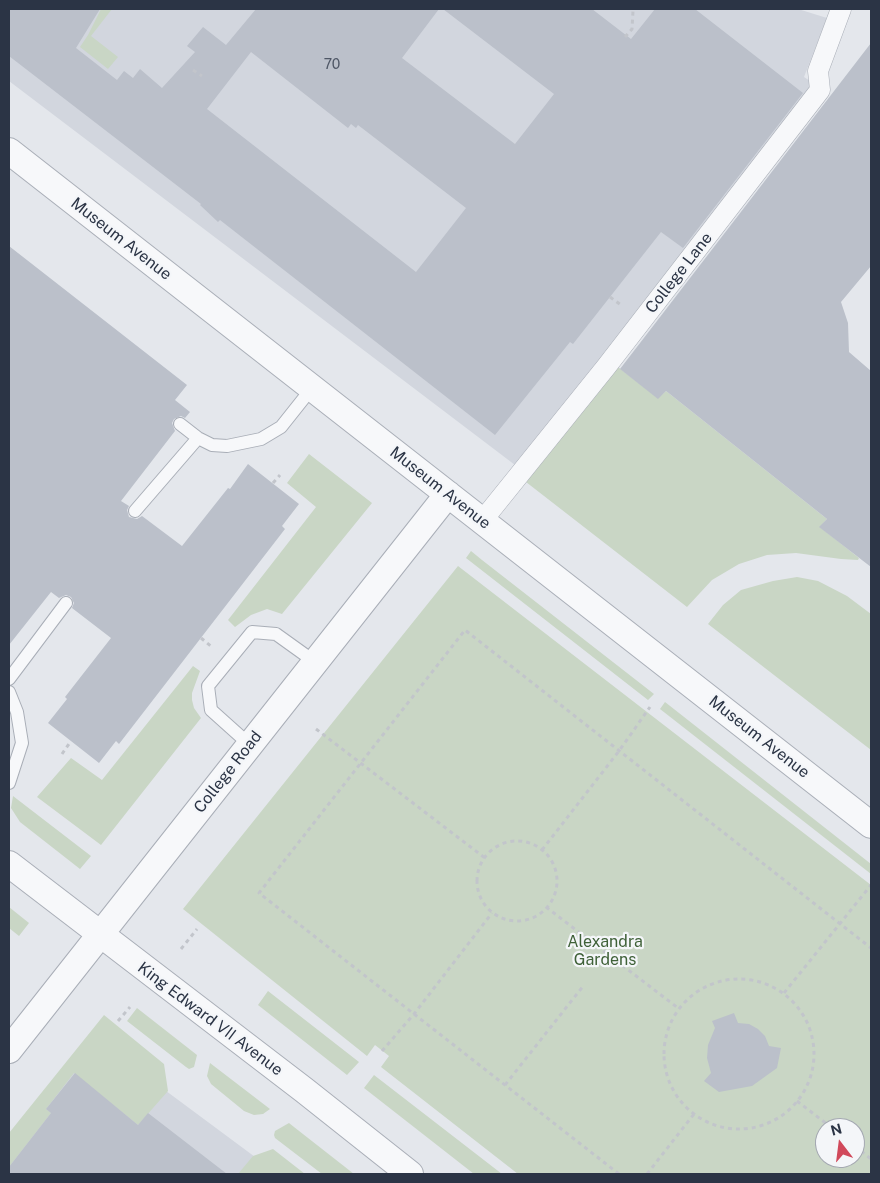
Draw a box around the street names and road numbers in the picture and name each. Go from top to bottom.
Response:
street label: Museum Avenue [67,194,175,284]
street label: College Lane [642,229,716,317]
street label: Museum Avenue [386,443,494,533]
street label: Museum Avenue [705,692,813,782]
street label: College Road [190,727,266,817]
street label: King Edward VII Avenue [134,958,286,1080]

